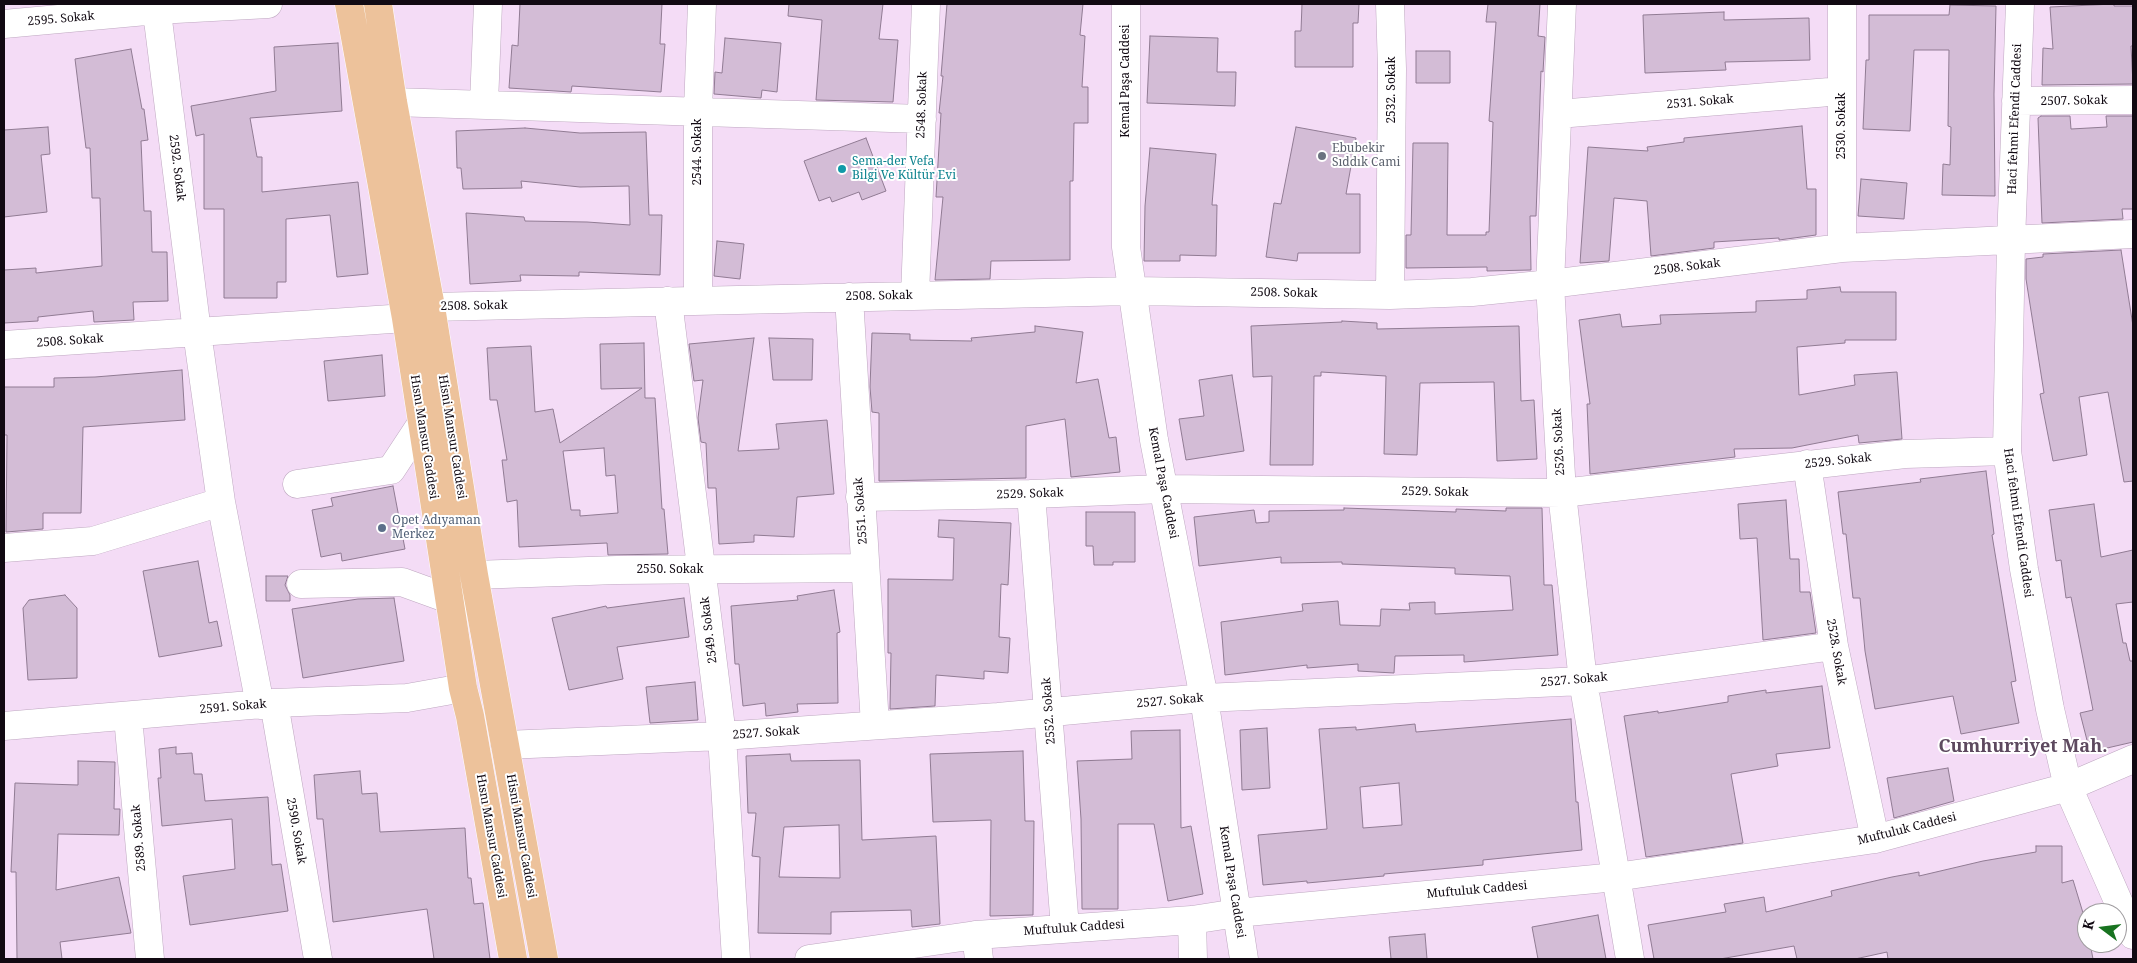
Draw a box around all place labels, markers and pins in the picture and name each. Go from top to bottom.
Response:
place label: Ebubekir Sıddık Cami [1332,142,1400,170]
marker: Ebubekir Sıddık Cami [1316,150,1328,162]
place label: Sema-der Vefa Bilgi Ve Kültür Evi [852,155,956,183]
marker: Sema-der Vefa Bilgi Ve Kültür Evi [836,163,848,175]
place label: Opet Adıyaman Merkez [392,514,481,542]
marker: Opet Adıyaman Merkez [376,522,388,534]

